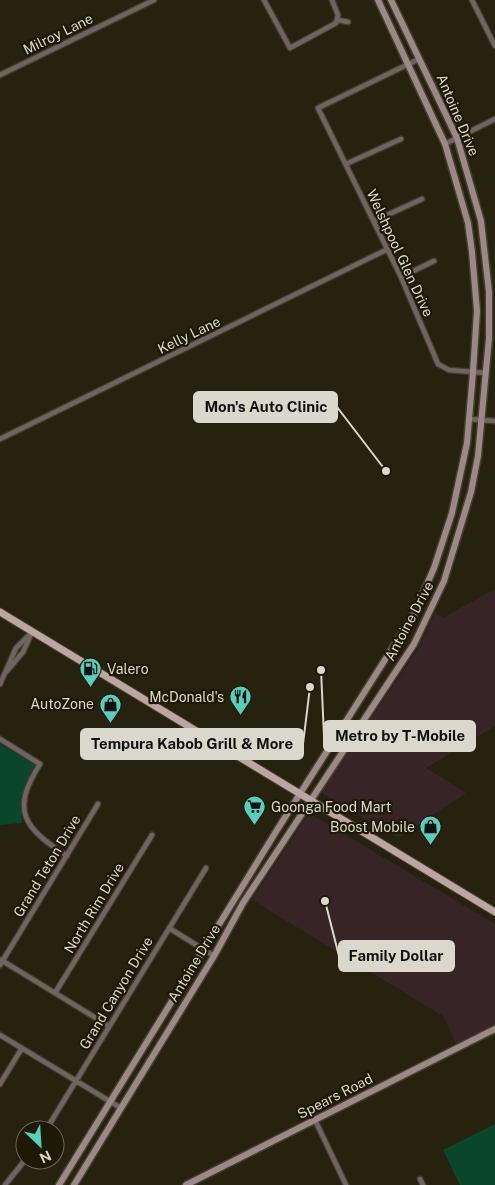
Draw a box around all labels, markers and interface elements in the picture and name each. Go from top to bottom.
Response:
street label: Milroy Lane [20,10,96,58]
street label: Antoine Drive [434,72,482,158]
street label: Welshpool Glen Drive [363,187,437,319]
street label: Kelly Lane [155,313,223,357]
callout: Mon's Auto Clinic [194,392,337,422]
text: Mon's Auto Clinic [205,398,327,415]
street label: Antoine Drive [381,579,437,663]
fuel station icon: Valero [79,657,103,688]
place label: Valero [107,661,149,677]
restaurant icon: McDonald's [228,685,252,716]
place label: McDonald's [149,689,224,705]
shop icon: AutoZone [98,692,122,723]
place label: AutoZone [30,696,94,712]
callout: Metro by T-Mobile [324,721,475,751]
text: Metro by T-Mobile [335,727,465,744]
callout: Tempura Kabob Grill & More [81,729,303,759]
text: Tempura Kabob Grill & More [91,735,293,752]
supermarket icon: Goonga Food Mart [243,795,267,826]
place label: Goonga Food Mart [271,799,391,815]
street label: Grand Teton Drive [10,812,84,920]
shop icon: Boost Mobile [419,815,443,846]
place label: Boost Mobile [330,819,415,835]
street label: North Rim Drive [61,860,127,956]
street label: Antoine Drive [165,921,223,1005]
street label: Grand Canyon Drive [76,934,156,1052]
callout: Family Dollar [339,941,454,971]
text: Family Dollar [349,947,444,964]
street label: Spears Road [295,1070,375,1122]
north arrow [15,1120,65,1170]
text: N [37,1147,54,1166]

